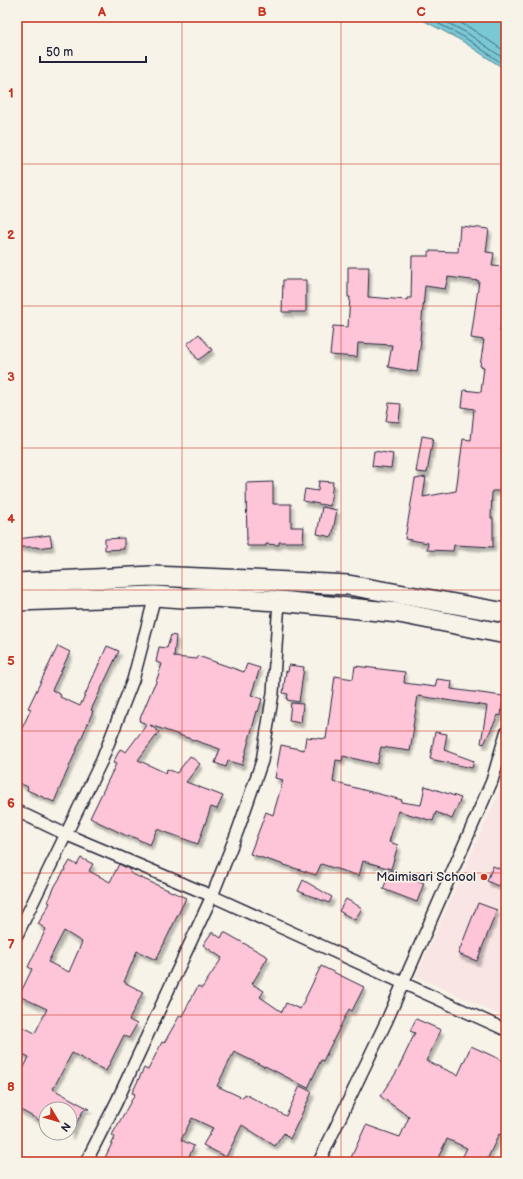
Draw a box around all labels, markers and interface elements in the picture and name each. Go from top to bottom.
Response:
text: A [97,4,106,20]
text: B [257,4,267,20]
text: C [416,4,426,20]
scale bar [40,38,146,64]
text: 50 m [46,45,73,60]
text: 1 [8,85,14,101]
text: 2 [7,227,15,243]
text: 3 [7,369,15,385]
text: 4 [7,511,15,527]
text: 5 [7,653,15,669]
text: 6 [7,795,15,811]
place label: Maimisari School [376,869,476,885]
marker: Maimisari School [479,872,489,882]
text: 7 [7,937,15,953]
text: 8 [7,1079,15,1095]
north arrow [38,1101,78,1141]
text: N [58,1120,73,1134]

